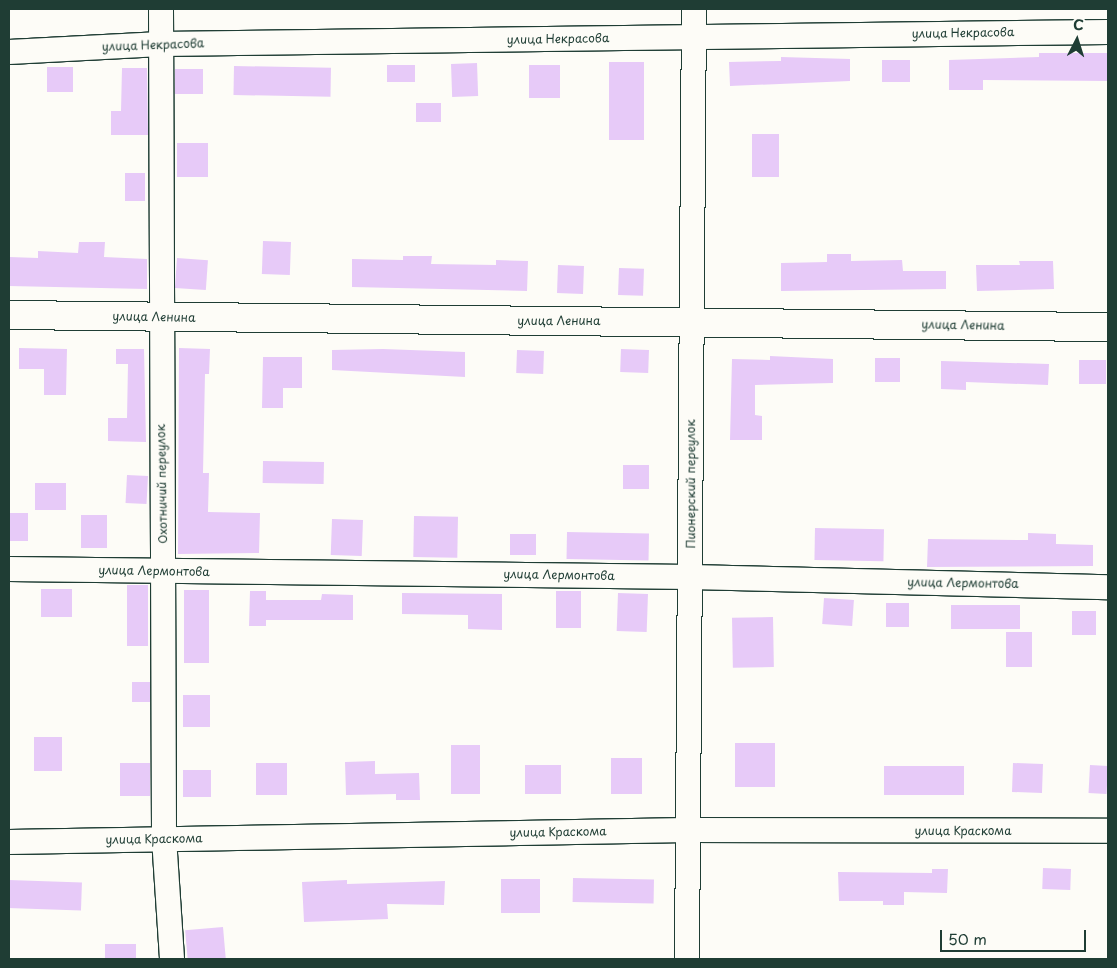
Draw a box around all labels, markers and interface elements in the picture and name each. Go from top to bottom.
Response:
text: С [1072,14,1085,35]
north arrow [1052,15,1102,65]
street label: улица Некрасова [911,25,1015,41]
street label: улица Некрасова [506,31,610,47]
street label: улица Некрасова [101,36,205,54]
street label: улица Ленина [112,309,196,325]
street label: улица Ленина [517,314,601,328]
street label: улица Ленина [921,317,1005,333]
street label: Пионерский переулок [684,420,698,548]
street label: Охотничий переулок [154,424,170,544]
street label: улица Лермонтова [98,563,210,579]
street label: улица Лермонтова [503,567,615,583]
street label: улица Лермонтова [907,575,1019,591]
street label: улица Краскома [509,824,607,840]
street label: улица Краскома [914,824,1012,838]
street label: улица Краскома [105,831,203,847]
scale bar [942,920,1088,952]
text: 50 m [948,927,987,950]

